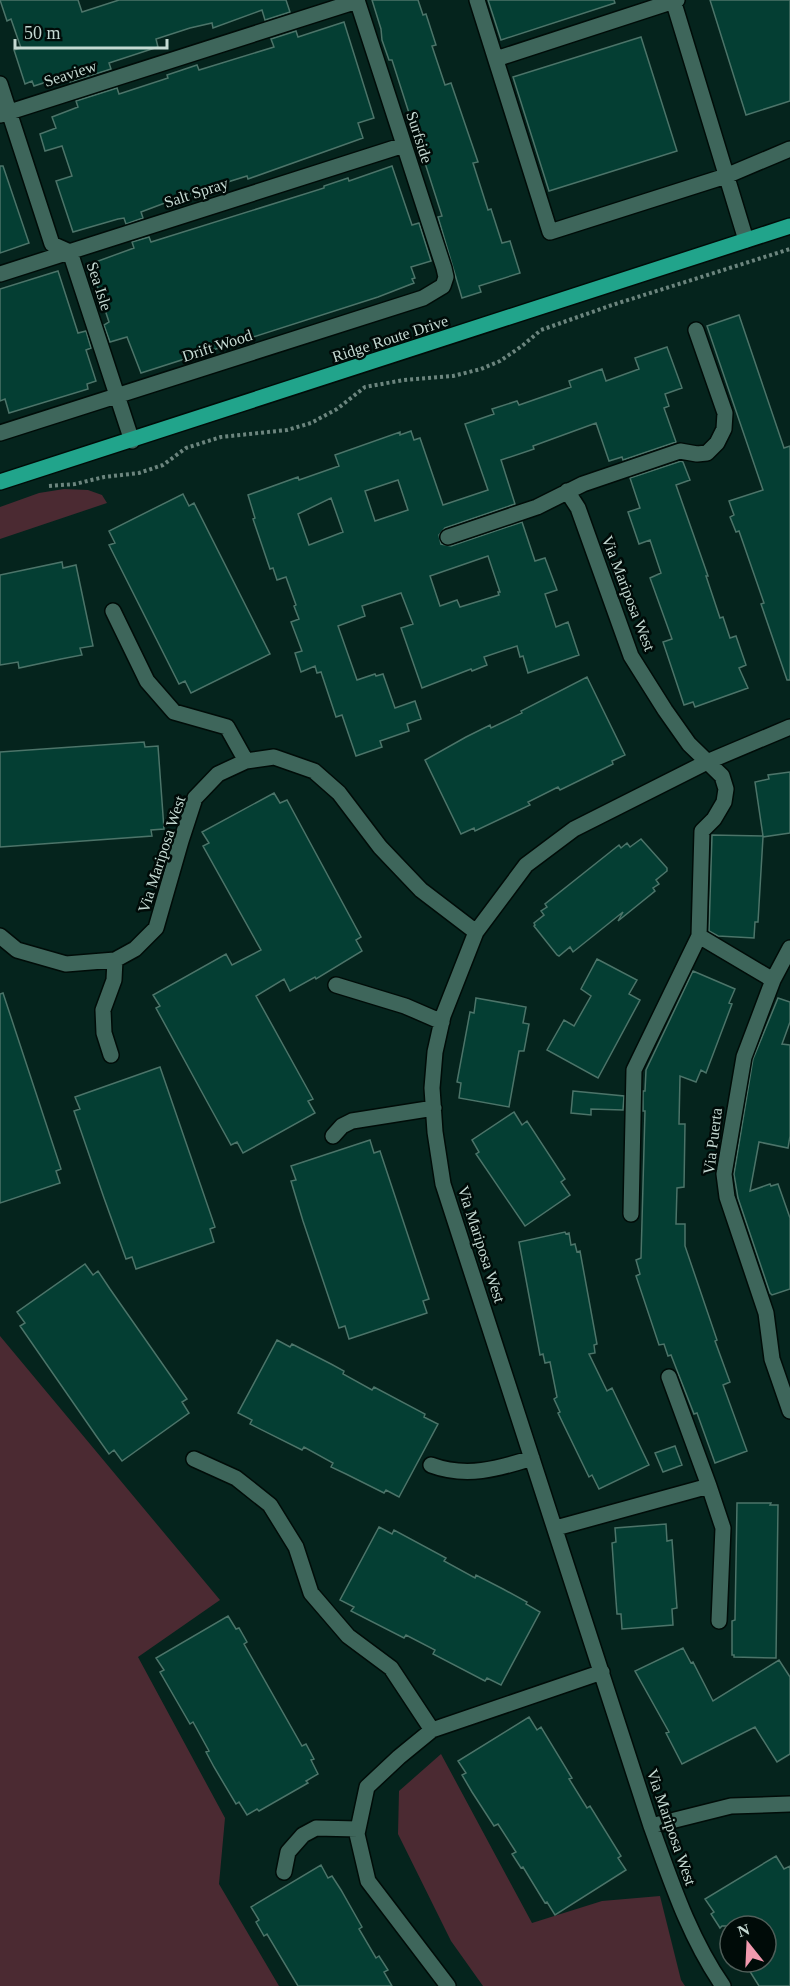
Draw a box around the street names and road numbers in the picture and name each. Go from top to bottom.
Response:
street label: Seaview [42,57,99,90]
street label: Surfside [403,109,436,165]
street label: Salt Spray [162,174,231,212]
street label: Sea Isle [84,260,115,313]
street label: Ridge Route Drive [330,312,451,366]
street label: Drift Wood [180,326,254,365]
street label: Via Mariposa West [598,533,659,654]
street label: Via Mariposa West [135,793,190,915]
street label: Via Puerta [700,1107,725,1175]
street label: Via Mariposa West [454,1184,509,1306]
street label: Via Mariposa West [643,1767,700,1888]

